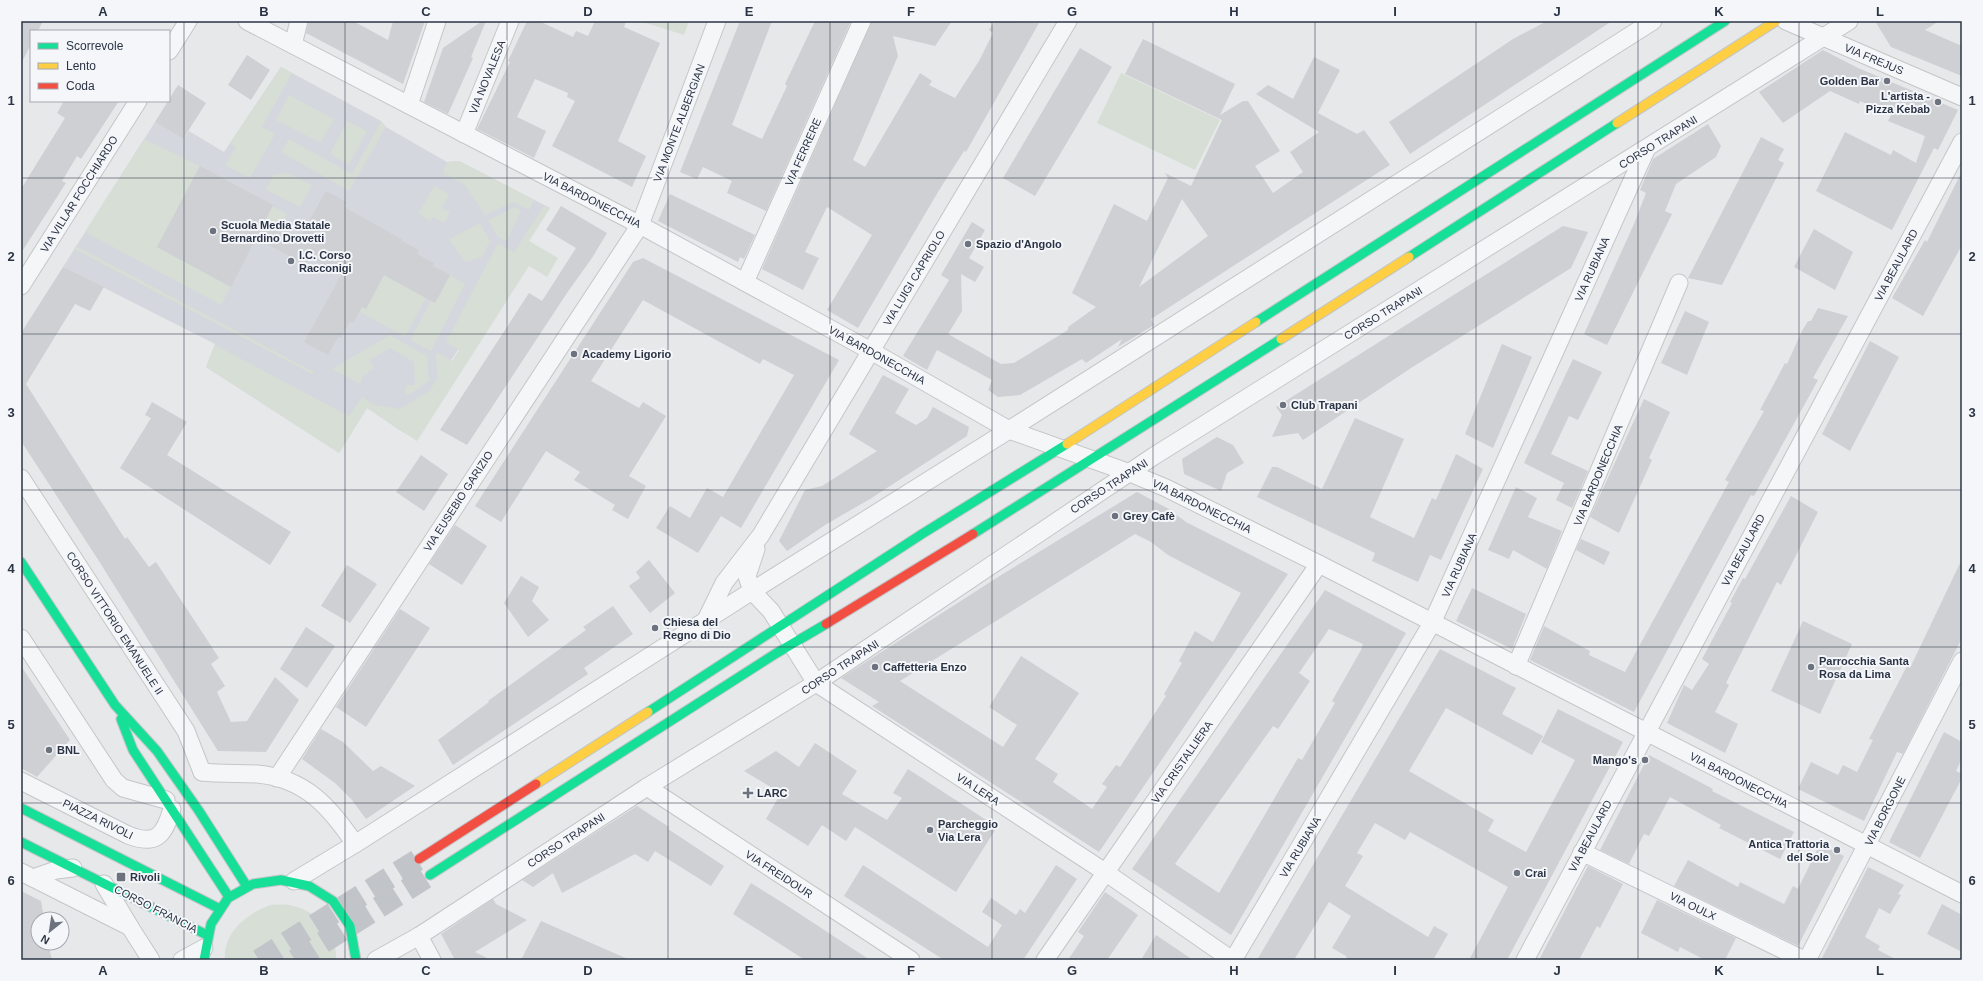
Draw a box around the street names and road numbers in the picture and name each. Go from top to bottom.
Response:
street label: VIA NOVALESA [467,38,508,116]
street label: VIA FREJUS [1843,41,1905,77]
street label: VIA MONTE ALBERGIAN [651,62,707,184]
street label: CORSO TRAPANI [1617,113,1699,171]
street label: VIA FERRERE [783,116,823,188]
street label: VIA VILLAR FOCCHIARDO [38,133,120,254]
street label: VIA BARDONECCHIA [541,170,644,230]
street label: VIA BEAULARD [1872,227,1920,303]
street label: VIA LUIGI CAPRIOLO [881,228,947,328]
street label: VIA RUBIANA [1572,234,1612,303]
street label: CORSO TRAPANI [1342,284,1424,342]
street label: VIA BARDONECCHIA [827,323,928,387]
street label: VIA BARDONECCHIA [1571,422,1625,527]
street label: VIA EUSEBIO GARIZIO [421,448,495,553]
street label: CORSO TRAPANI [1068,456,1150,516]
street label: VIA BARDONECCHIA [1150,477,1254,536]
street label: VIA BEAULARD [1719,512,1767,588]
street label: VIA RUBIANA [1439,530,1479,599]
street label: CORSO VITTORIO EMANUELE II [64,549,166,697]
street label: CORSO TRAPANI [799,637,881,697]
street label: VIA CRISTALLIERA [1149,718,1215,805]
street label: VIA BARDONECCHIA [1688,750,1791,810]
street label: VIA LERA [954,771,1002,808]
street label: VIA BORGONE [1862,774,1908,848]
street label: PIAZZA RIVOLI [61,797,135,841]
street label: VIA BEAULARD [1566,798,1614,874]
street label: CORSO TRAPANI [525,810,607,870]
street label: VIA RUBIANA [1277,814,1323,880]
street label: VIA FREIDOUR [743,848,815,900]
street label: CORSO FRANCIA [112,883,200,935]
street label: VIA OULX [1668,890,1719,923]

